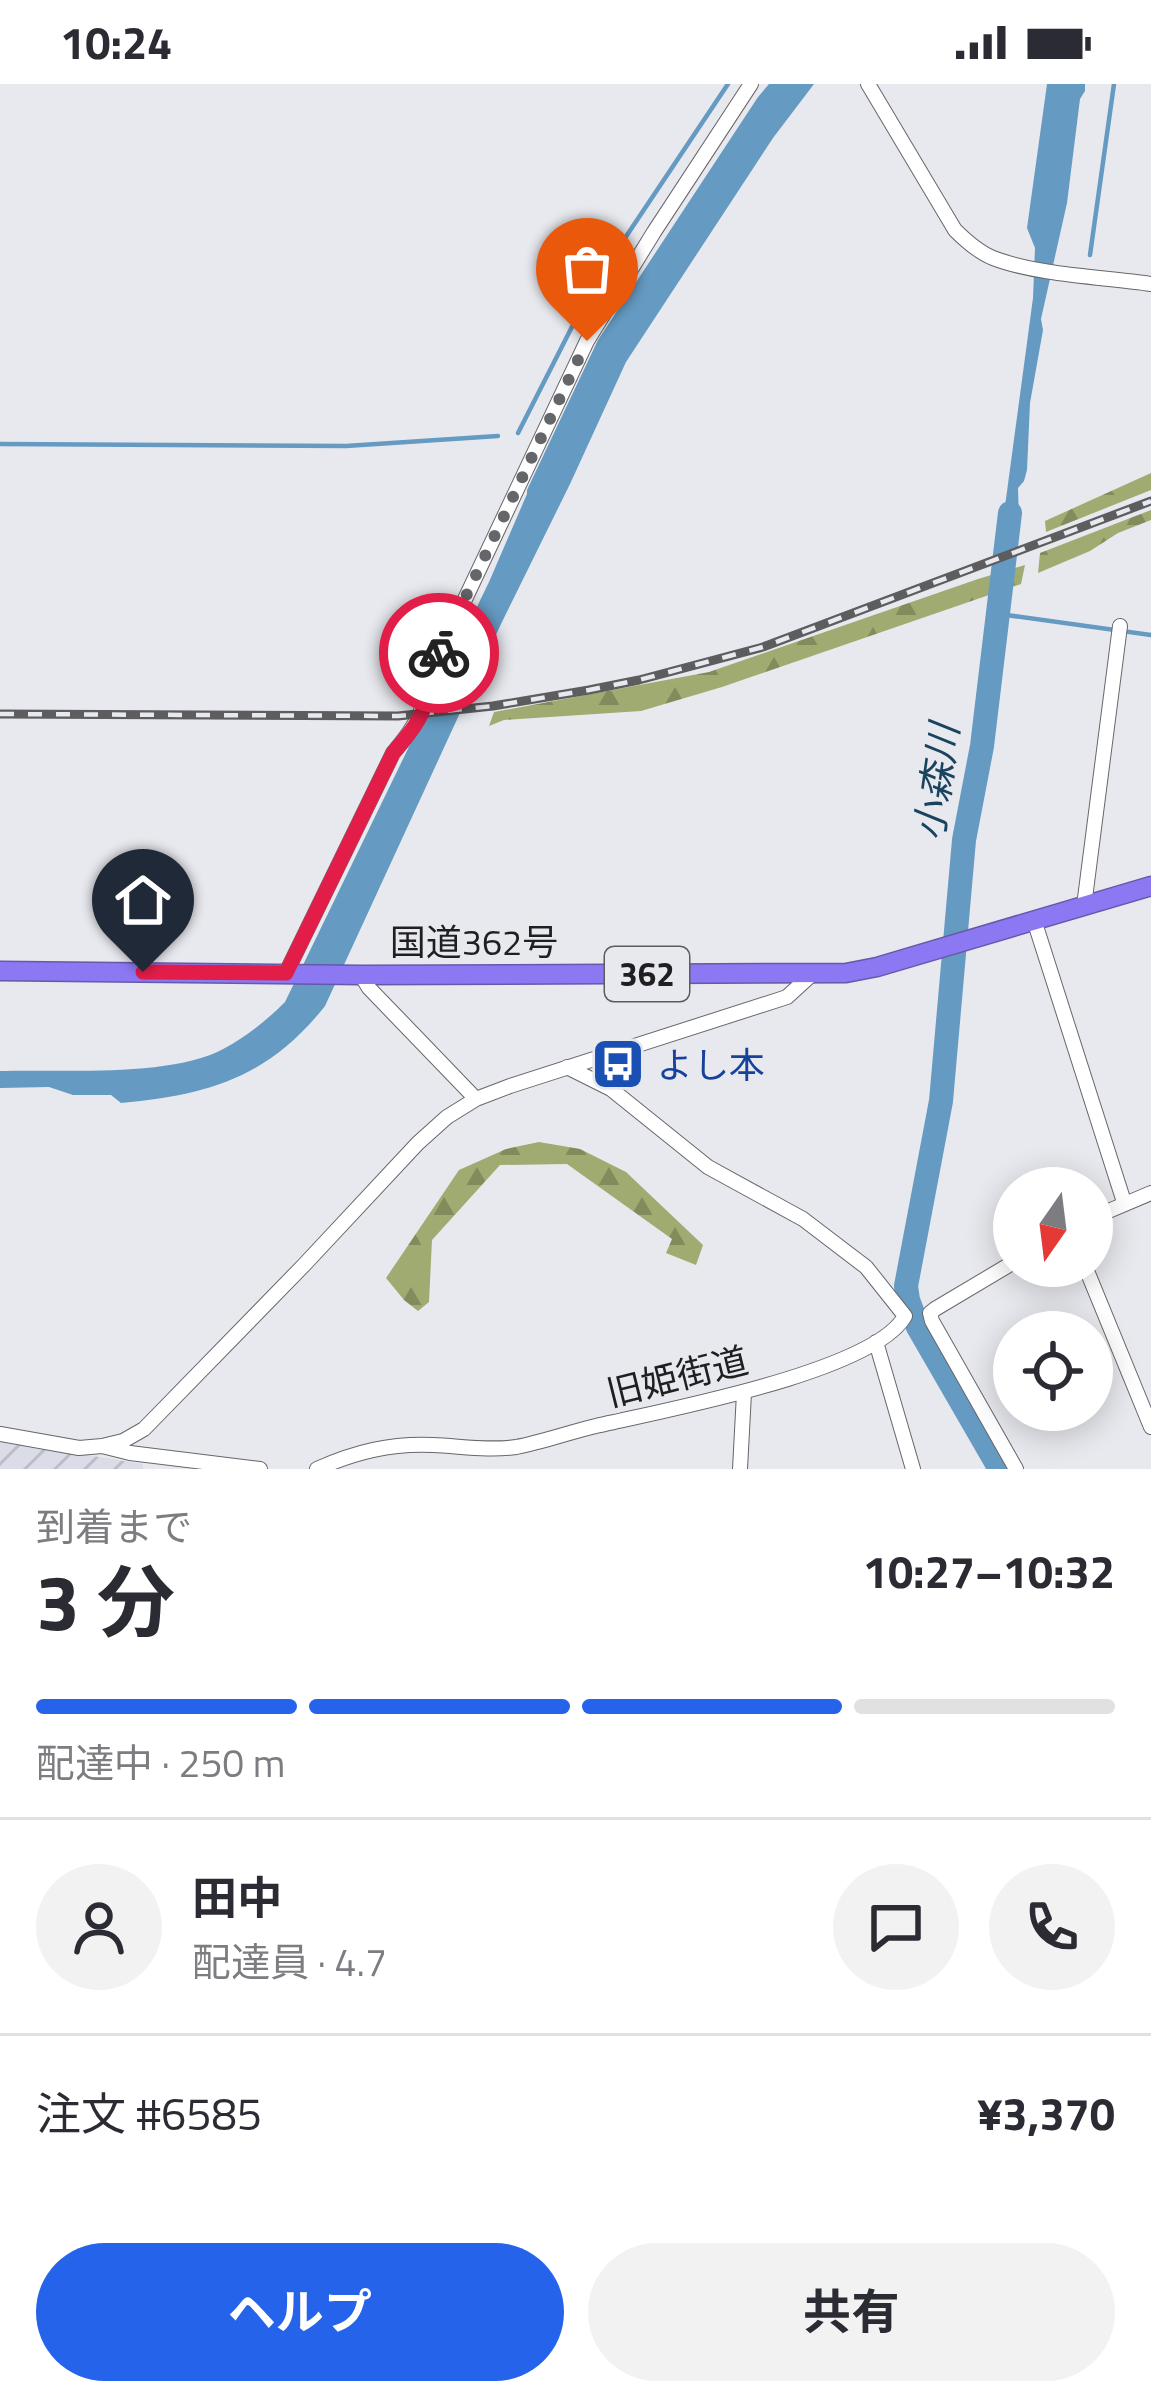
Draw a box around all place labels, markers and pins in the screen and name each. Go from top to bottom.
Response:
pin [536,218,638,341]
pin [92,849,194,972]
bus stop icon: よし本 [590,1036,646,1092]
place label: よし本 [657,1037,765,1092]

